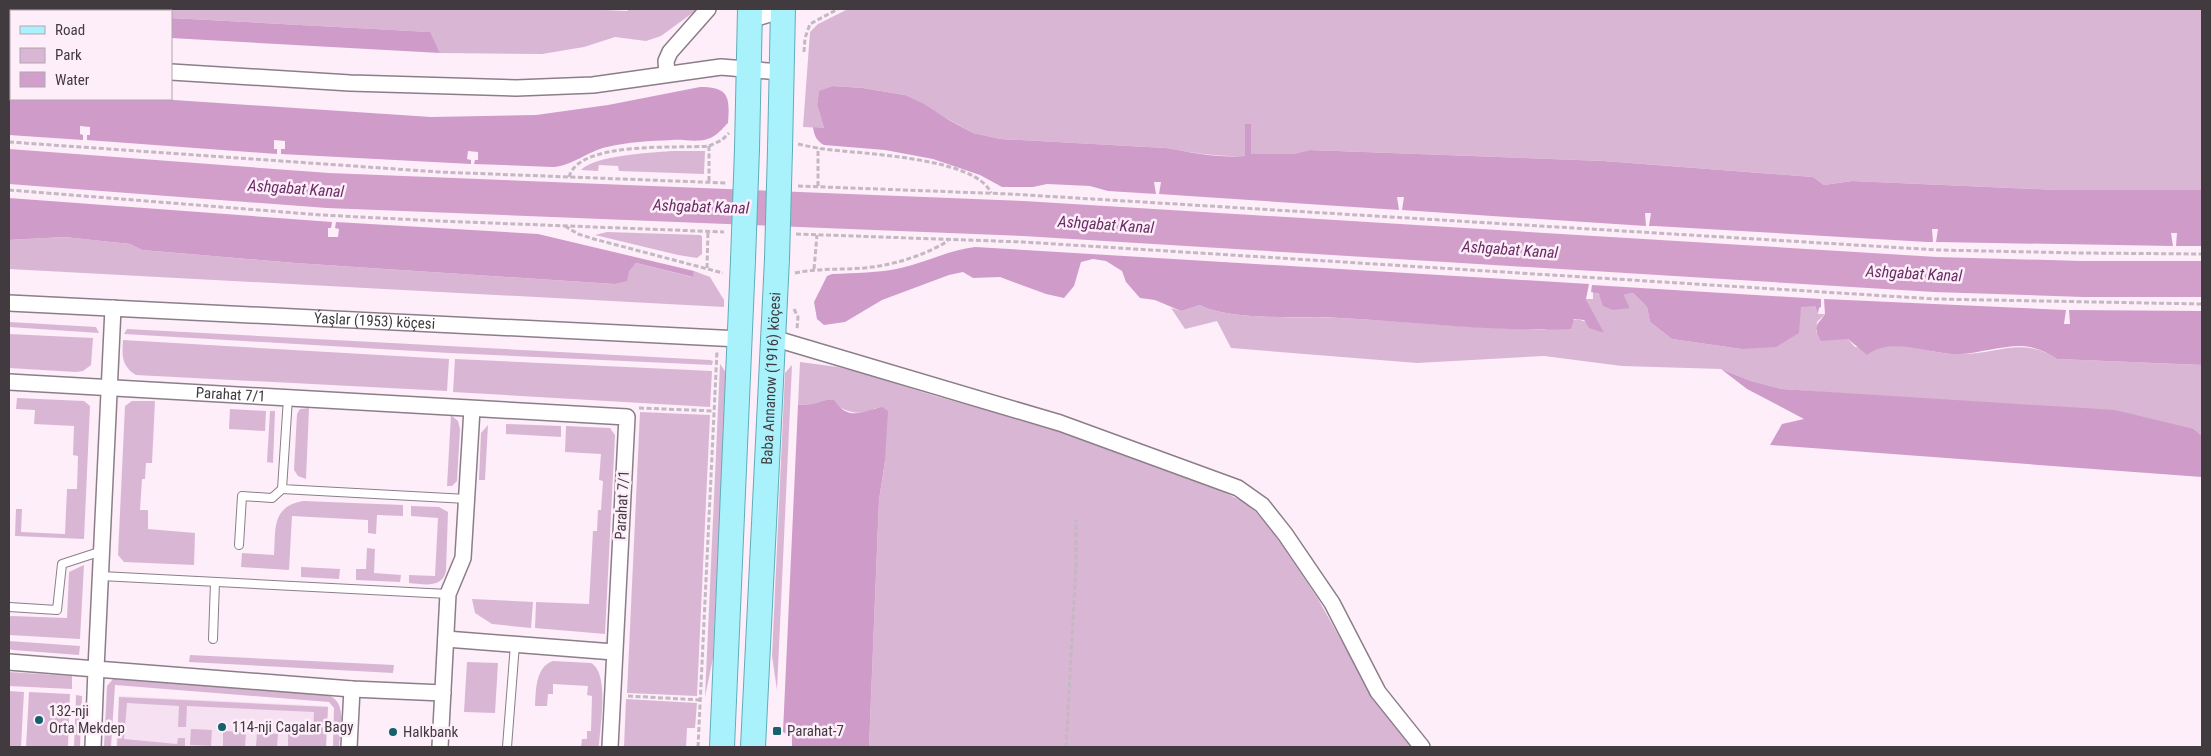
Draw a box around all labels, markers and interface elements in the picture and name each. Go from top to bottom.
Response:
legend [10,10,172,100]
text: Road [55,21,85,39]
text: Park [55,46,82,64]
text: Water [55,71,90,89]
water label: Ashgabat Kanal [246,176,345,201]
water label: Ashgabat Kanal [652,195,750,218]
water label: Ashgabat Kanal [1056,212,1155,237]
water label: Ashgabat Kanal [1460,237,1559,262]
water label: Ashgabat Kanal [1864,261,1963,286]
street label: Baba Annanow (1916) köçesi [758,292,784,465]
street label: Ýaşlar (1953) köçesi [314,309,436,333]
street label: Parahat 7/1 [195,384,266,406]
street label: Parahat 7/1 [611,470,633,540]
place label: 132-nji Orta Mekdep [49,702,125,737]
marker: 132-nji Orta Mekdep [33,714,45,726]
place label: 114-nji Cagalar Bagy [232,718,353,736]
marker: 114-nji Cagalar Bagy [216,721,228,733]
place label: Parahat-7 [787,722,844,740]
place label: Halkbank [403,723,459,741]
marker: Parahat-7 [771,725,783,737]
marker: Halkbank [387,726,399,738]

